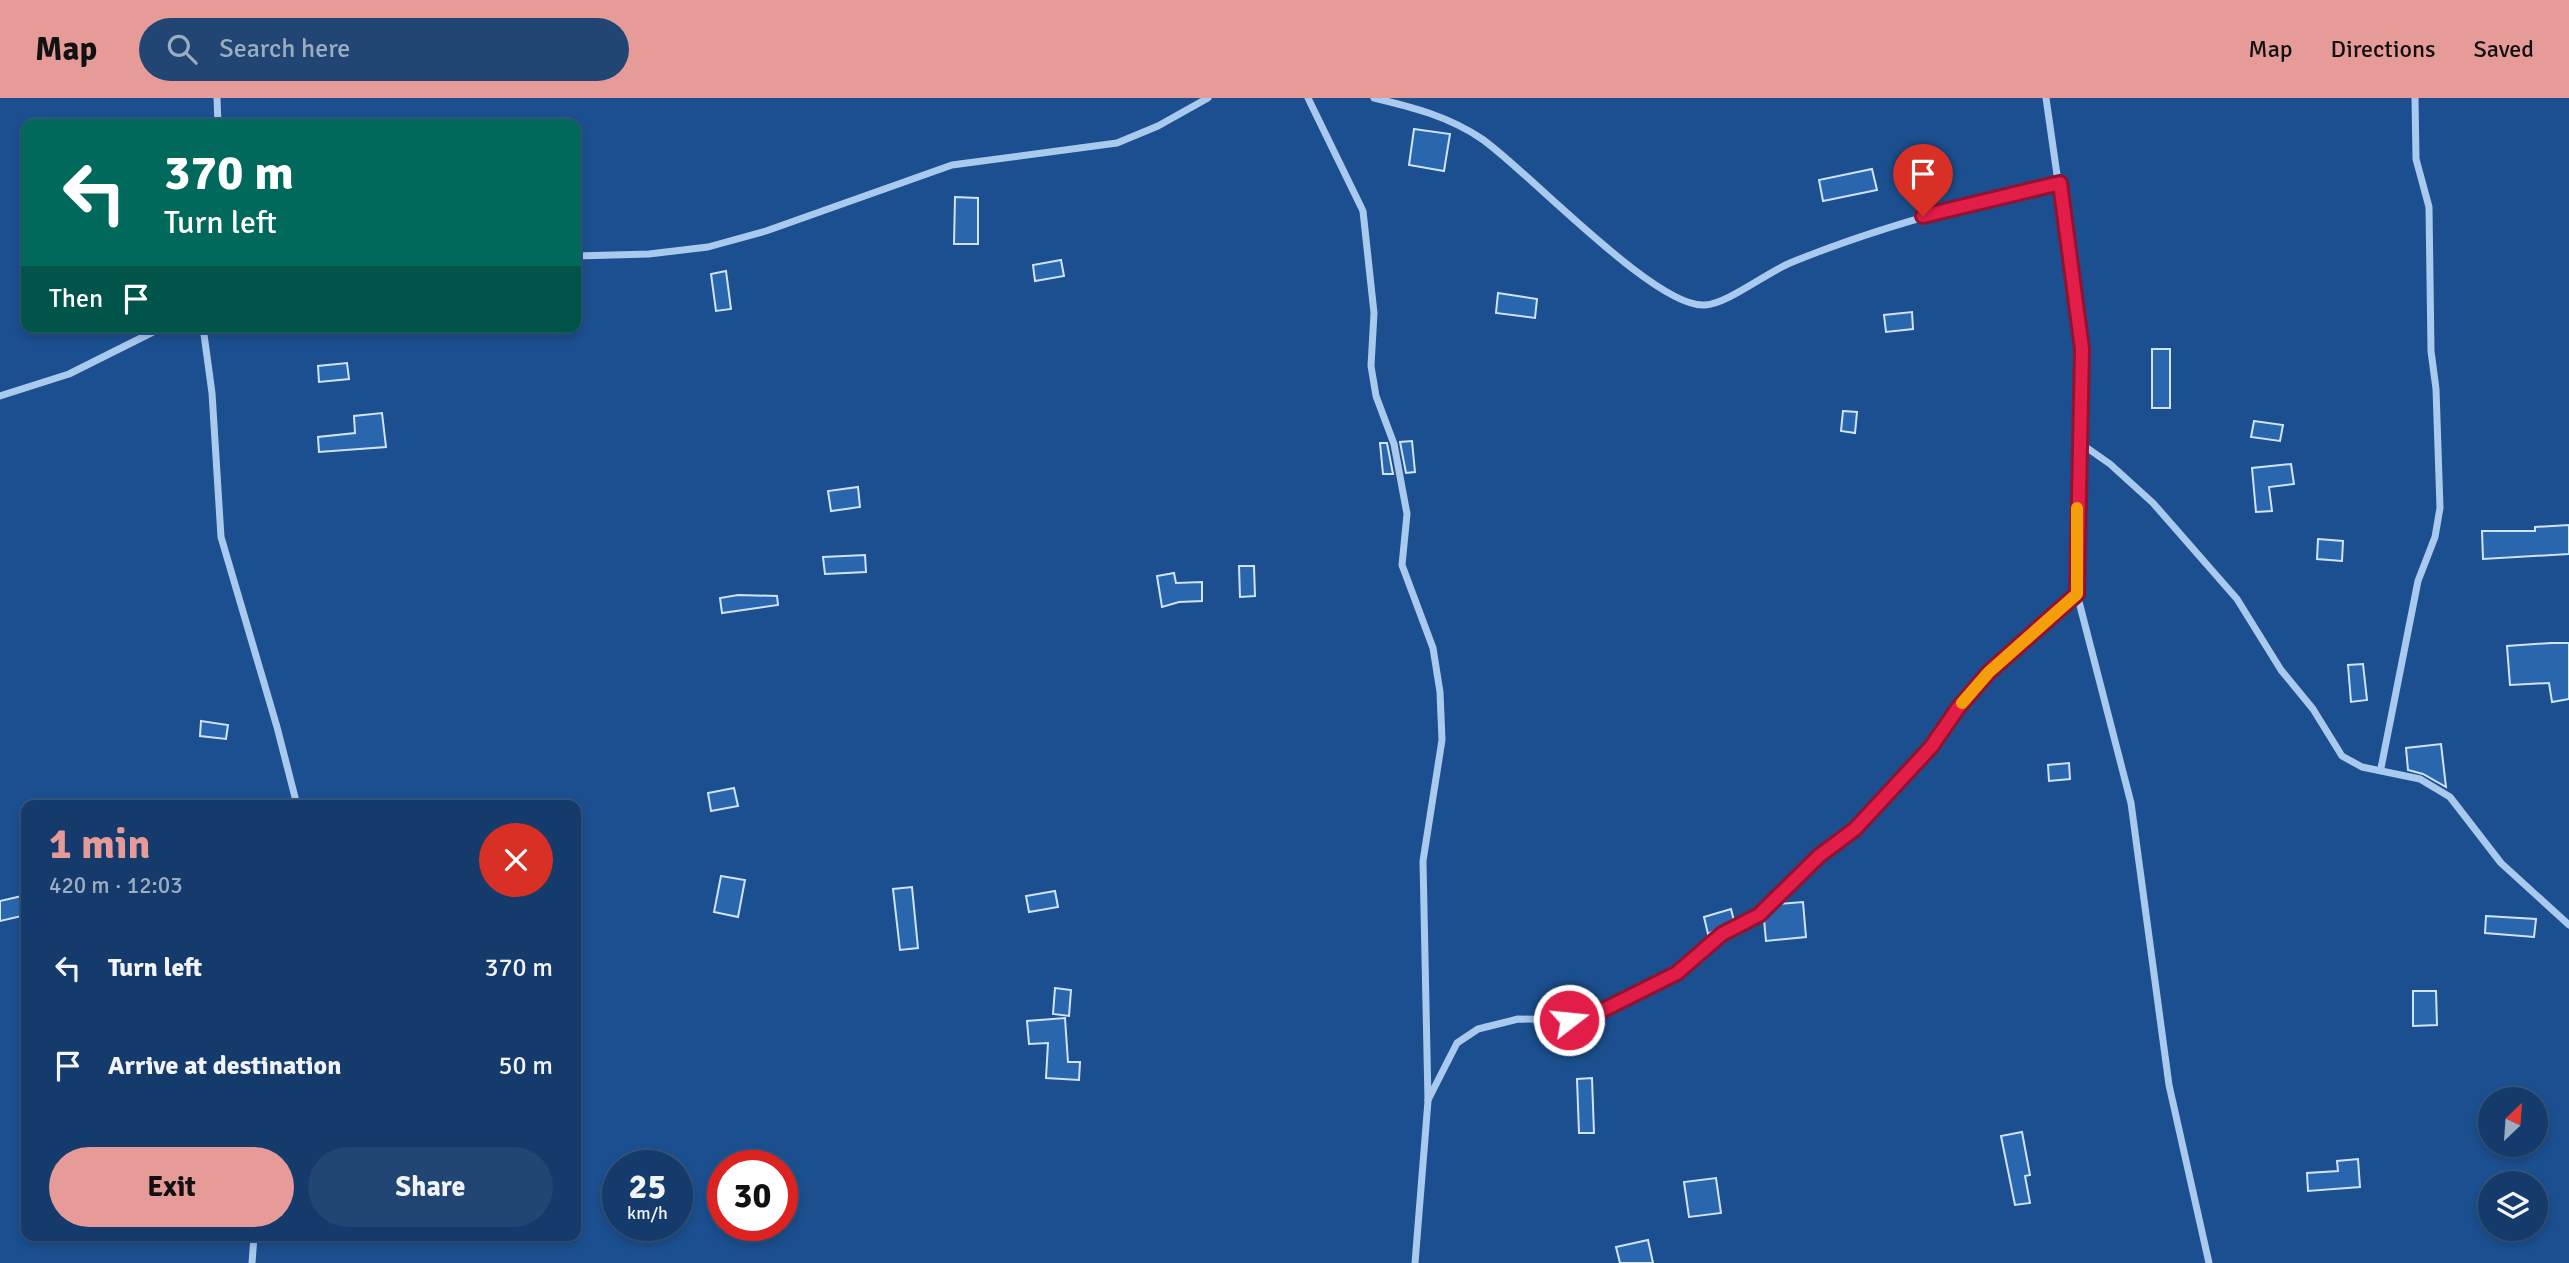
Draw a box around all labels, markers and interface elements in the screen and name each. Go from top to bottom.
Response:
search box [139,18,629,81]
text: Map [35,29,97,70]
icon: search [163,30,201,68]
text: Search here [219,33,350,65]
text: Map [2248,34,2293,64]
text: Directions [2331,34,2436,64]
text: Saved [2474,34,2534,64]
text: 370 m [164,143,294,203]
pin [1893,144,1953,216]
icon: left [49,147,140,238]
icon: arrive [1904,155,1942,193]
text: Turn left [164,203,277,242]
icon: arrive [117,280,155,318]
text: Then [49,283,103,315]
text: 1 min [49,819,150,870]
button: close [479,823,553,897]
text: 420 m · 12:03 [49,871,183,900]
icon: left [49,949,87,987]
text: Turn left [108,952,202,984]
text: 370 m [484,952,553,984]
position arrow [1532,983,1606,1057]
icon: arrive [49,1047,87,1085]
text: Arrive at destination [108,1050,341,1082]
text: 50 m [498,1050,553,1082]
north arrow [2478,1087,2548,1157]
map controls [2478,1087,2548,1241]
button: Exit [49,1147,294,1227]
button: Share [308,1147,553,1227]
speed limit sign: 30 [707,1150,798,1241]
text: 25 [629,1165,666,1208]
button: layers [2478,1171,2548,1241]
text: km/h [627,1202,668,1224]

